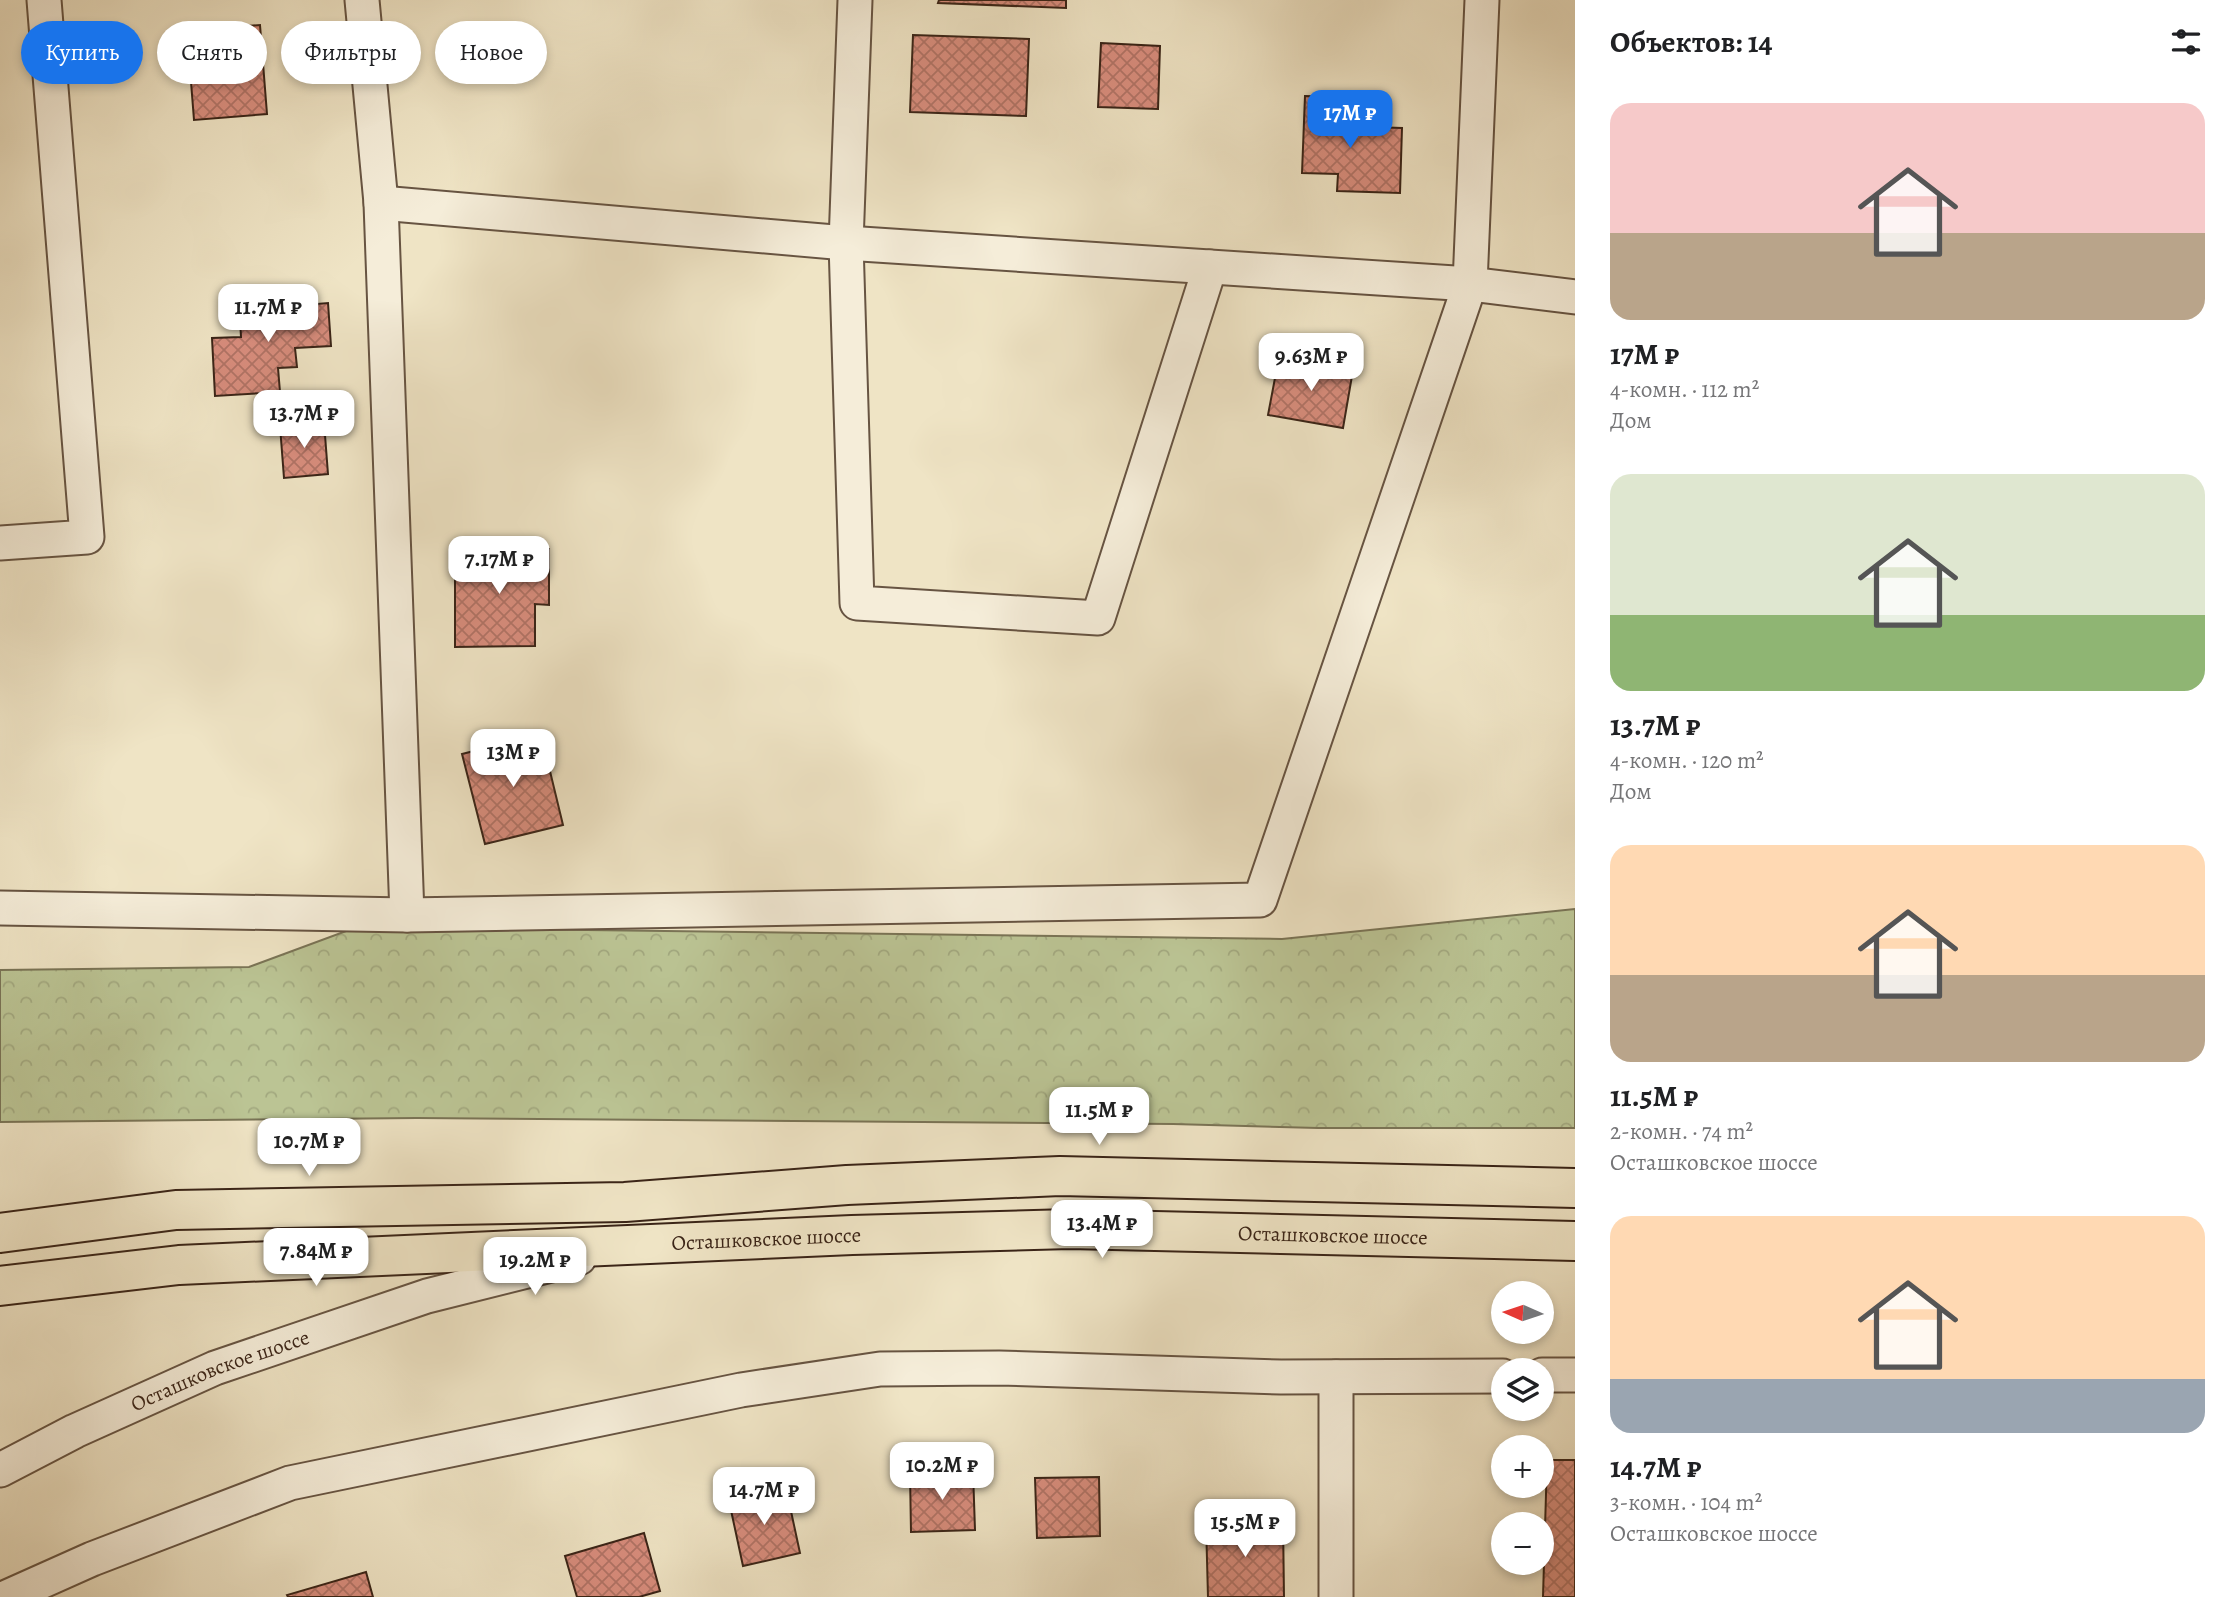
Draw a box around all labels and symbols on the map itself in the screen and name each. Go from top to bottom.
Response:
pin: 17M ₽ [1301,90,1399,150]
pin: 11.7M ₽ [203,284,333,344]
pin: 9.63M ₽ [1246,334,1376,393]
pin: 13.7M ₽ [239,391,369,450]
pin: 7.17M ₽ [434,536,564,596]
pin: 13M ₽ [464,730,562,789]
pin: 11.5M ₽ [1034,1088,1164,1147]
pin: 10.7M ₽ [244,1118,374,1178]
pin: 13.4M ₽ [1037,1200,1167,1260]
street label: Осташковское шоссе [1238,1219,1428,1251]
street label: Осташковское шоссе [671,1221,861,1257]
pin: 7.84M ₽ [251,1228,381,1288]
pin: 19.2M ₽ [470,1238,600,1297]
north arrow [1491,1281,1554,1344]
street label: Осташковское шоссе [126,1323,313,1418]
pin: 10.2M ₽ [877,1442,1007,1502]
pin: 14.7M ₽ [699,1468,829,1527]
pin: 15.5M ₽ [1180,1500,1310,1559]

